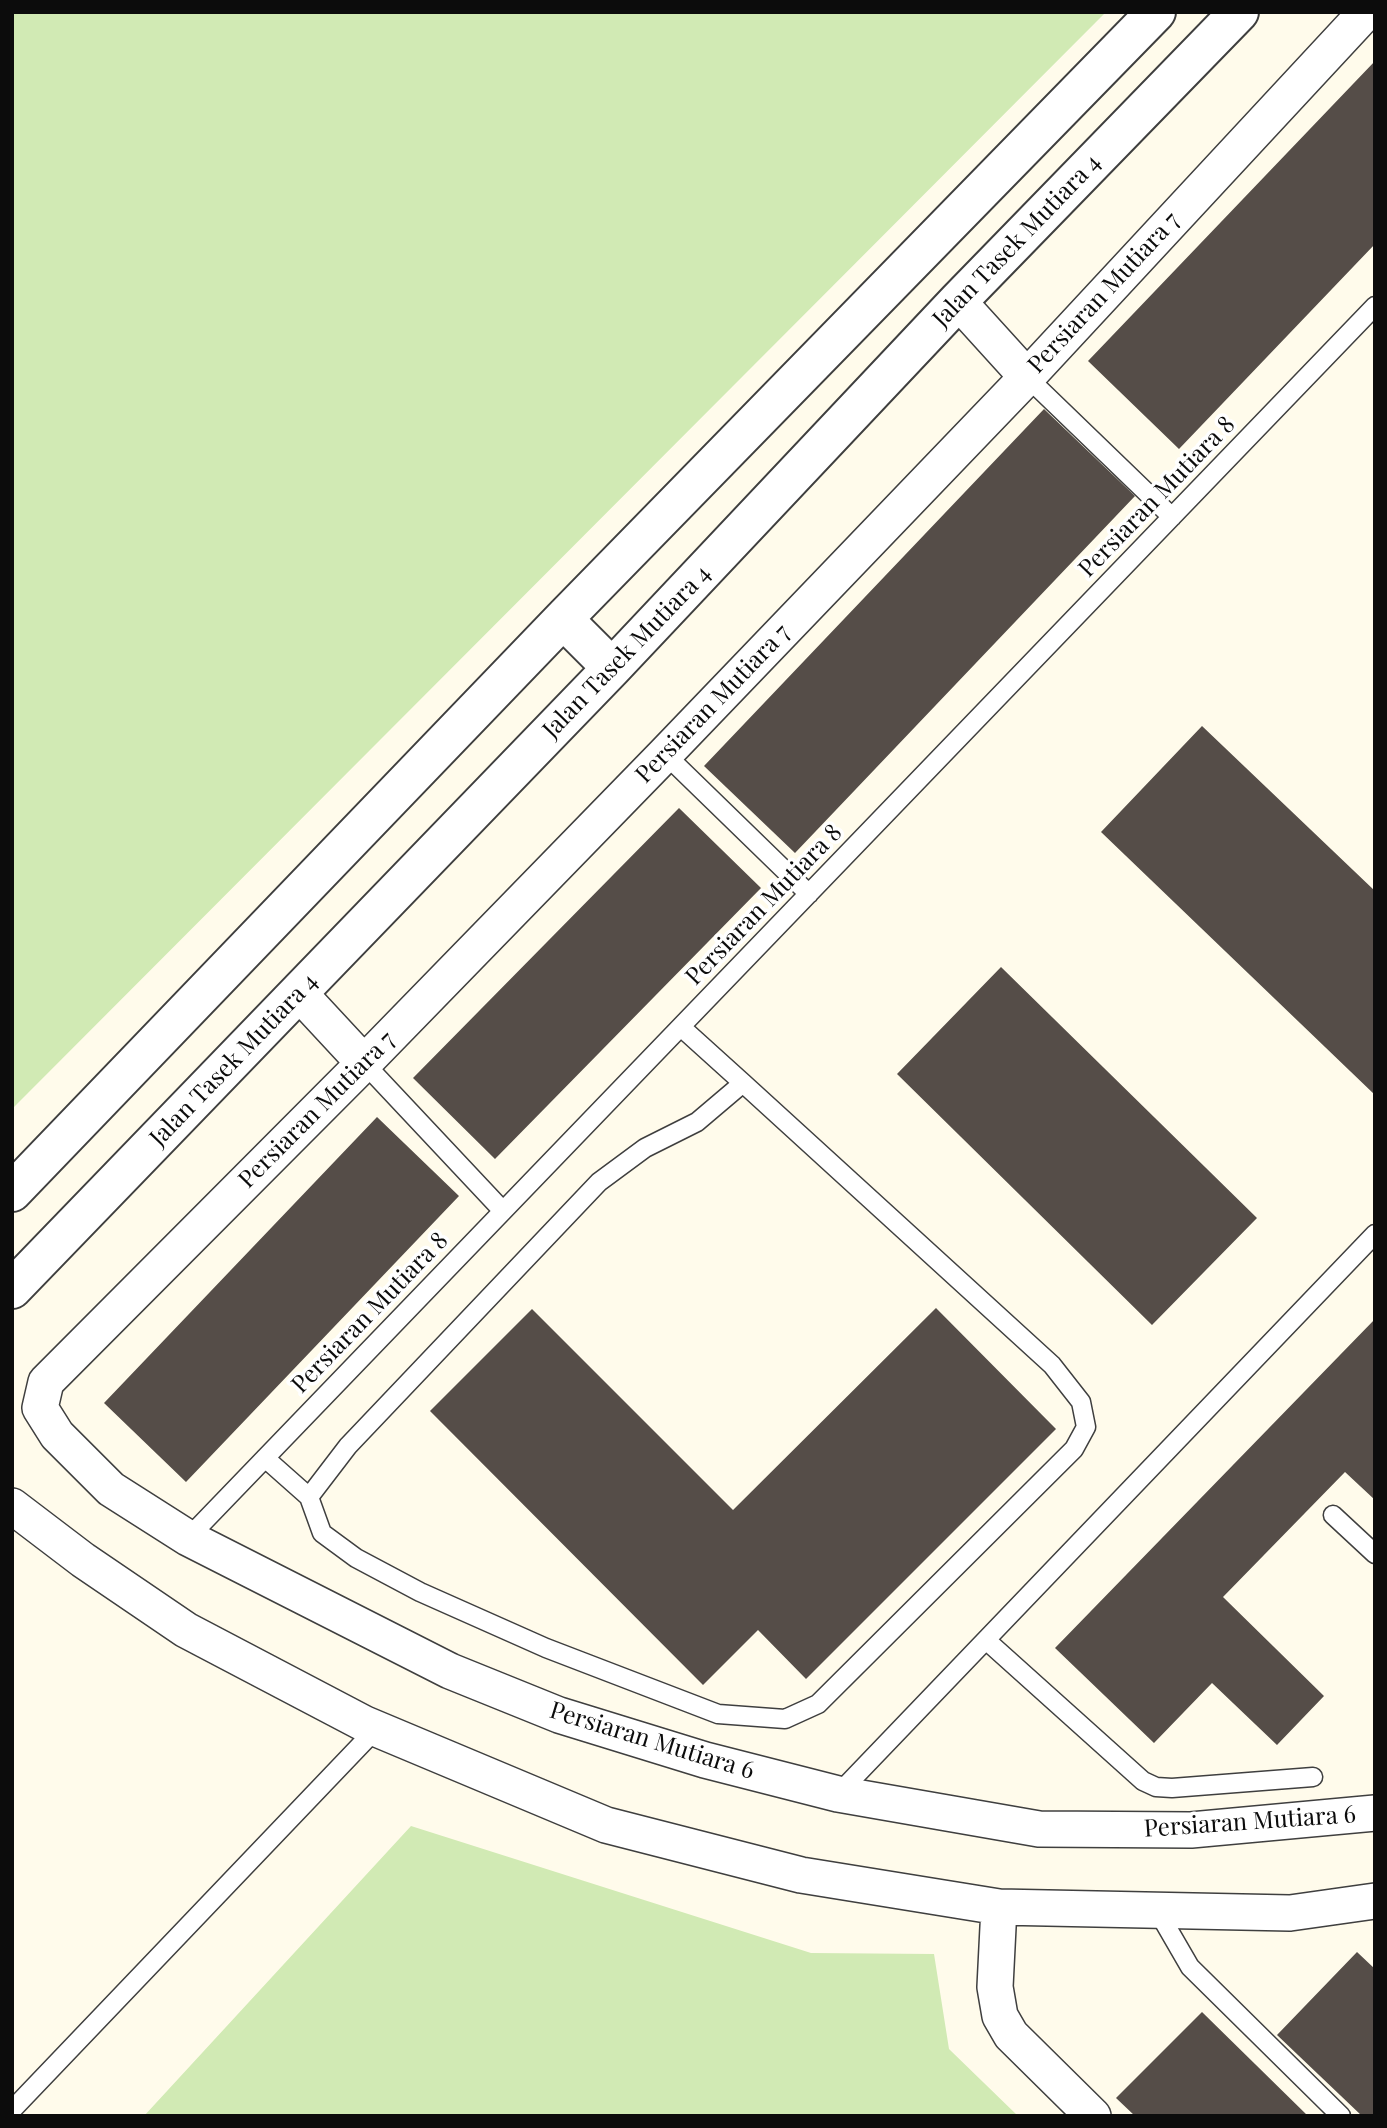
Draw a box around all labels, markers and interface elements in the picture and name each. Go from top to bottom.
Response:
street label: Jalan Tasek Mutiara 4 [927,148,1107,334]
street label: Persiaran Mutiara 7 [1022,207,1186,379]
street label: Persiaran Mutiara 8 [1073,411,1241,583]
street label: Jalan Tasek Mutiara 4 [537,559,717,745]
street label: Persiaran Mutiara 7 [630,619,796,789]
street label: Persiaran Mutiara 8 [680,819,848,991]
street label: Jalan Tasek Mutiara 4 [144,967,324,1153]
street label: Persiaran Mutiara 7 [233,1026,401,1194]
street label: Persiaran Mutiara 8 [286,1227,454,1399]
street label: Persiaran Mutiara 6 [546,1696,758,1786]
street label: Persiaran Mutiara 6 [1143,1800,1357,1844]

